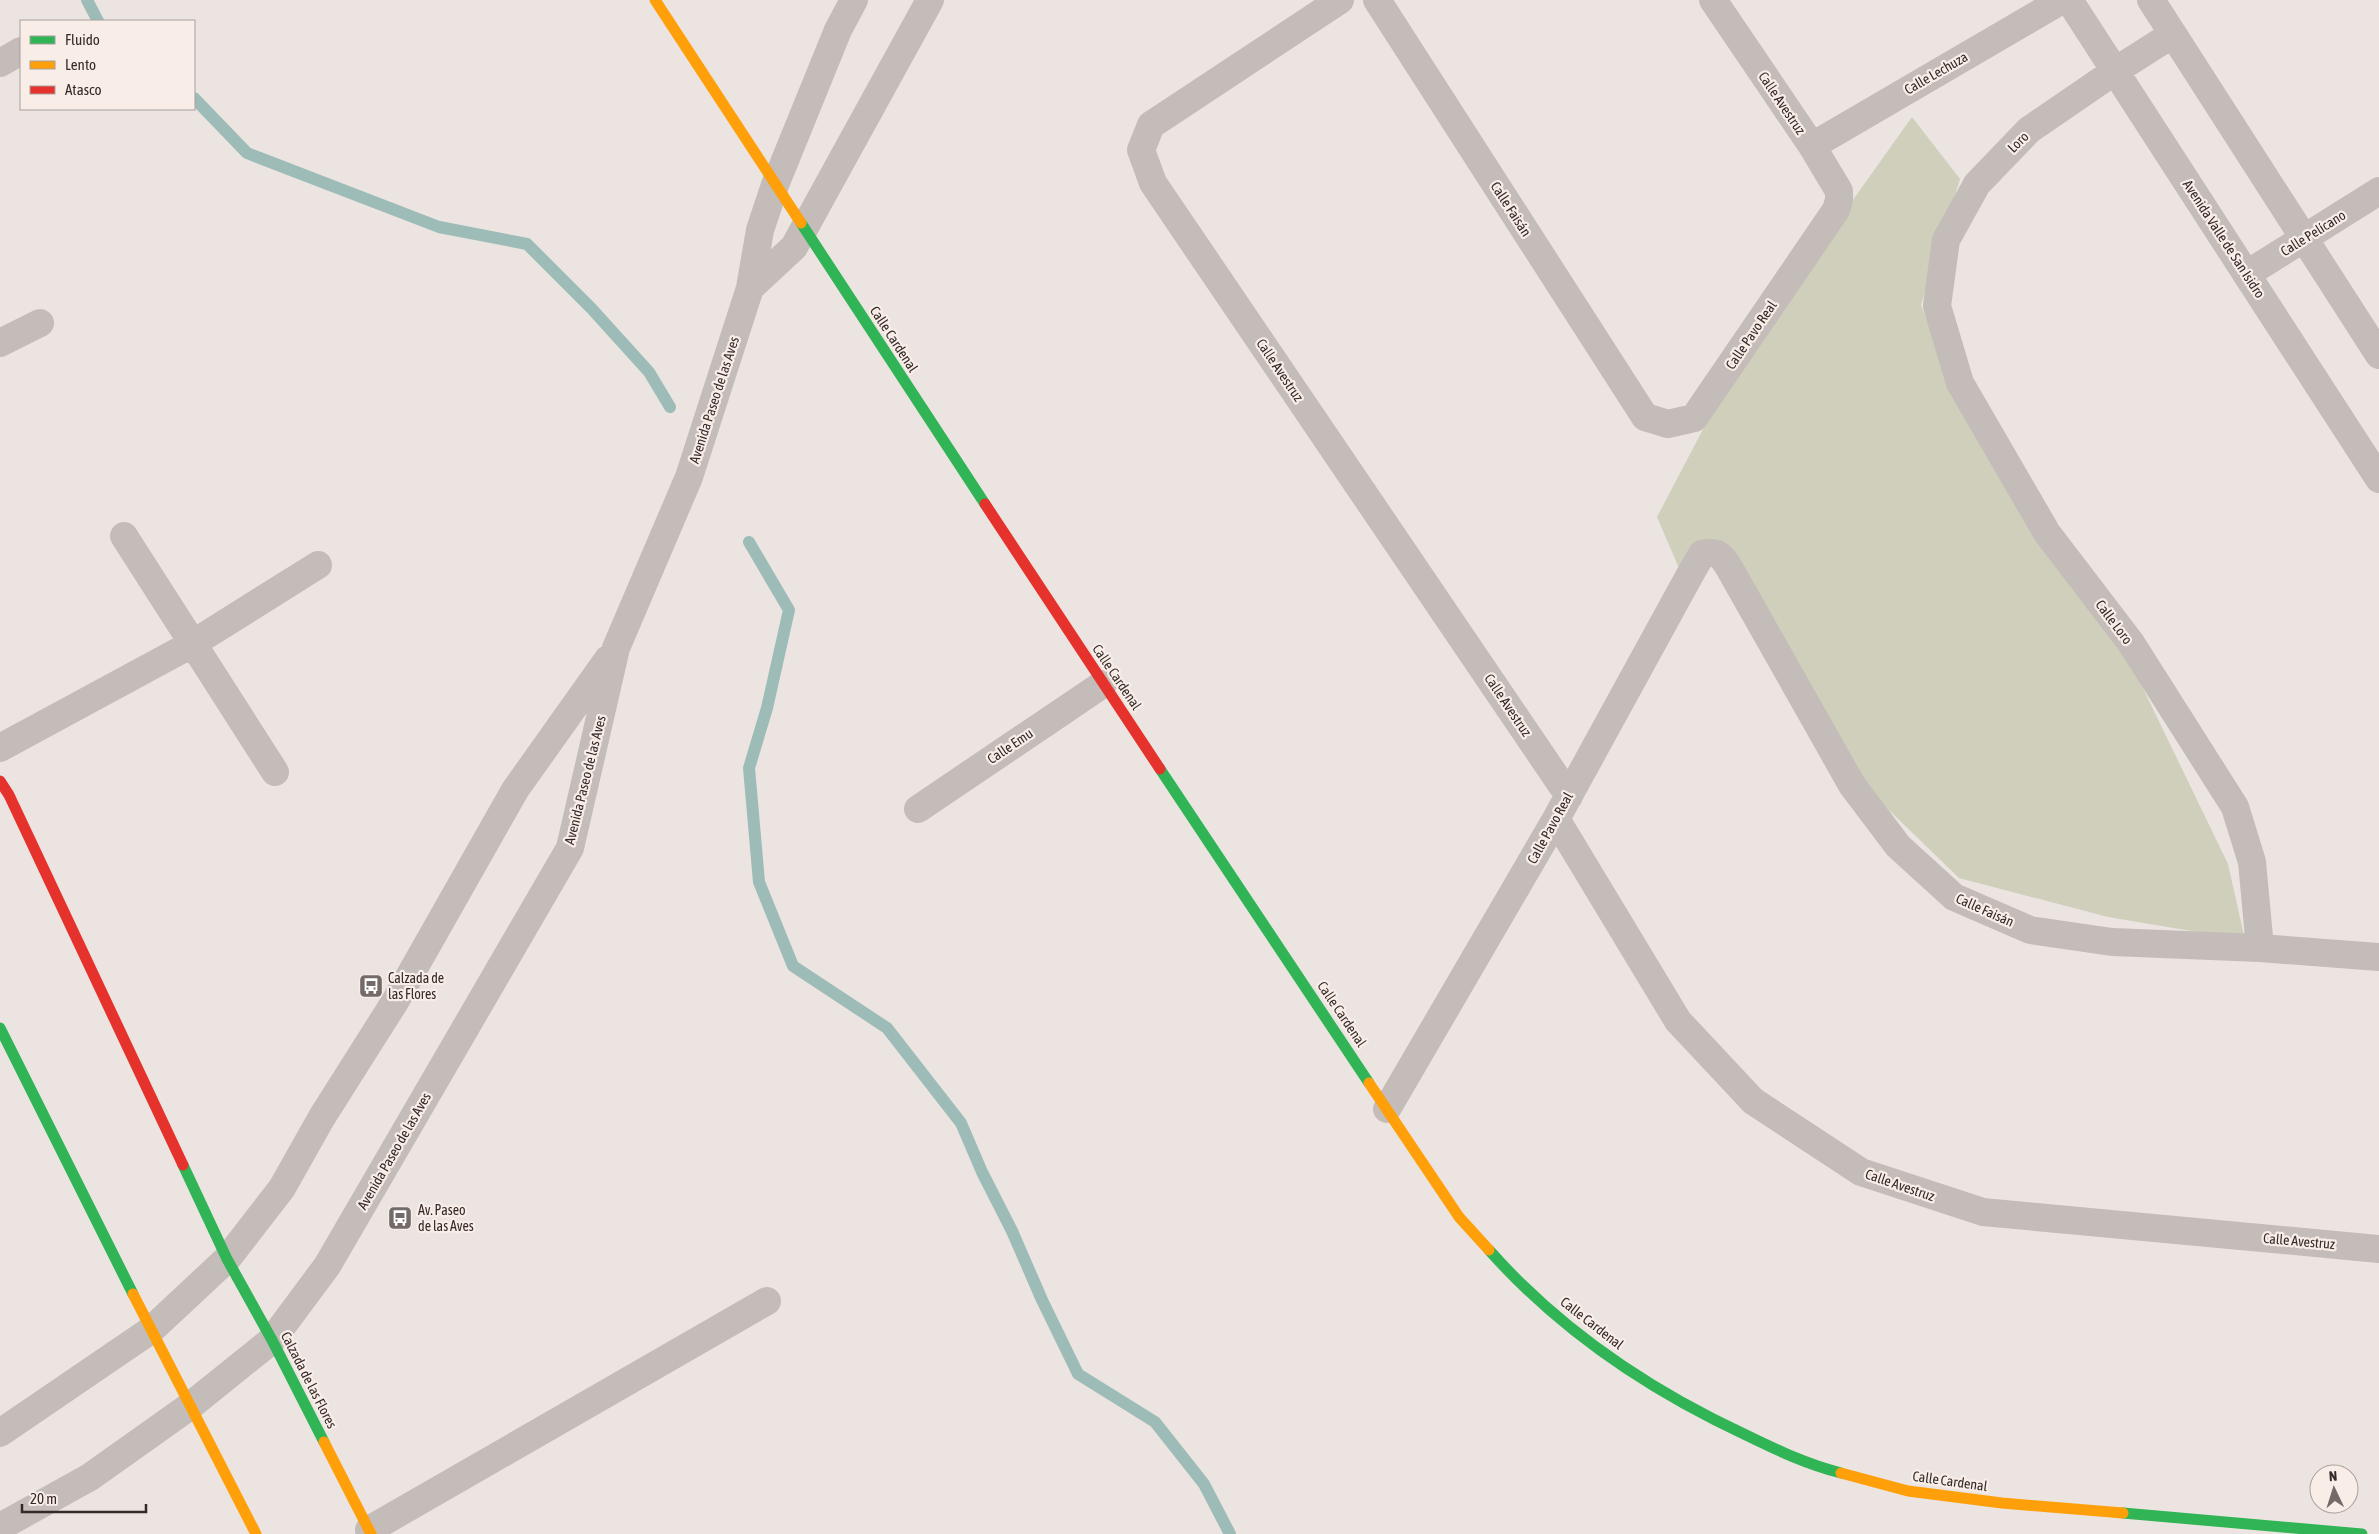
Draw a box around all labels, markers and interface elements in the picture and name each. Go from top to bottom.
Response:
legend [20,20,195,110]
text: Fluido [65,31,100,48]
street label: Calle Lechuza [1902,48,1970,98]
text: Lento [65,56,96,73]
street label: Calle Avestruz [1755,69,1809,137]
text: Atasco [65,81,102,98]
street label: Loro [2004,128,2032,156]
street label: Avenida Valle de San Isidro [2180,177,2268,301]
street label: Calle Faisán [1487,179,1535,239]
street label: Calle Pelícano [2278,207,2348,259]
street label: Calle Pavo Real [1722,297,1780,372]
street label: Calle Cardenal [867,303,921,375]
street label: Avenida Paseo de las Aves [686,334,742,465]
street label: Calle Avestruz [1253,336,1307,404]
street label: Calle Loro [2092,597,2136,647]
street label: Calle Cardenal [1089,641,1145,713]
street label: Calle Avestruz [1481,671,1535,739]
street label: Avenida Paseo de las Aves [561,714,609,846]
street label: Calle Emu [984,725,1036,767]
street label: Calle Pavo Real [1524,789,1576,866]
street label: Calle Faisán [1954,890,2016,930]
place label: Calzada de las Flores [388,970,444,1002]
bus stop icon: Calzada de las Flores [358,973,384,999]
street label: Calle Cardenal [1314,978,1370,1050]
street label: Avenida Paseo de las Aves [354,1090,434,1212]
street label: Calle Avestruz [1863,1166,1937,1204]
place label: Av. Paseo de las Aves [418,1202,474,1234]
bus stop icon: Av. Paseo de las Aves [387,1205,413,1231]
street label: Calle Avestruz [2262,1230,2336,1252]
street label: Calle Cardenal [1557,1294,1627,1353]
street label: Calzada de las Flores [278,1329,340,1431]
north arrow [2309,1464,2359,1514]
street label: Calle Cardenal [1912,1468,1989,1494]
text: N [2328,1468,2338,1484]
scale bar [22,1482,146,1514]
text: 20 m [30,1490,57,1507]

